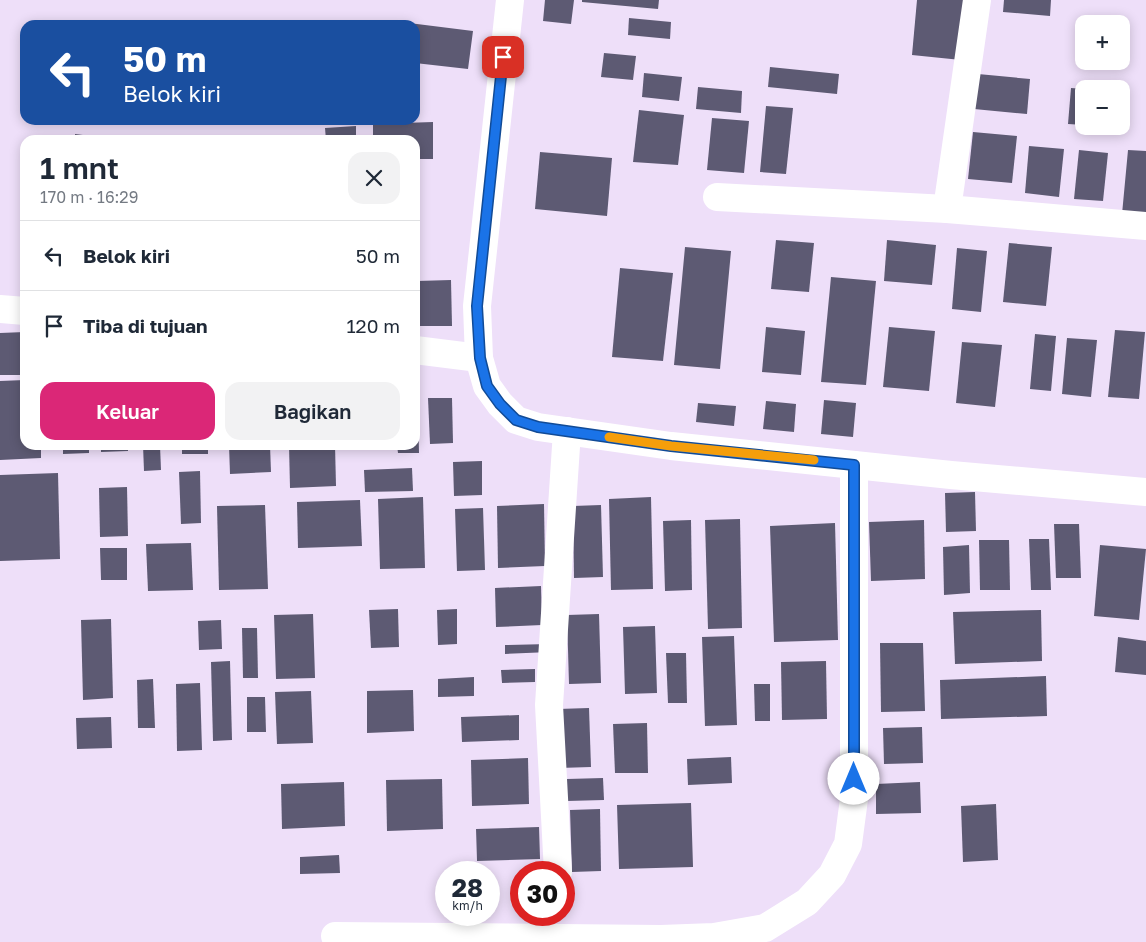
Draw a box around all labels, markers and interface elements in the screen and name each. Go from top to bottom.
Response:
map controls [1075,15,1130,135]
button: + [1075,15,1130,70]
pin [482,36,524,78]
text: 50 m [123,38,206,80]
icon: left [40,40,105,105]
icon: arrive [489,43,517,71]
text: Belok kiri [123,80,221,107]
button: − [1075,80,1130,135]
text: 1 mnt [40,150,119,186]
button: close [348,152,400,204]
text: 170 m · 16:29 [40,187,138,207]
icon: left [40,242,68,270]
text: Belok kiri [83,244,170,267]
text: 50 m [356,244,400,267]
icon: arrive [40,312,68,340]
text: Tiba di tujuan [83,314,208,337]
text: 120 m [346,314,400,337]
button: Keluar [40,382,215,440]
button: Bagikan [225,382,400,440]
position arrow [827,752,879,804]
speed limit sign: 30 [510,861,575,926]
text: 28 [452,872,483,903]
text: km/h [452,898,483,913]

